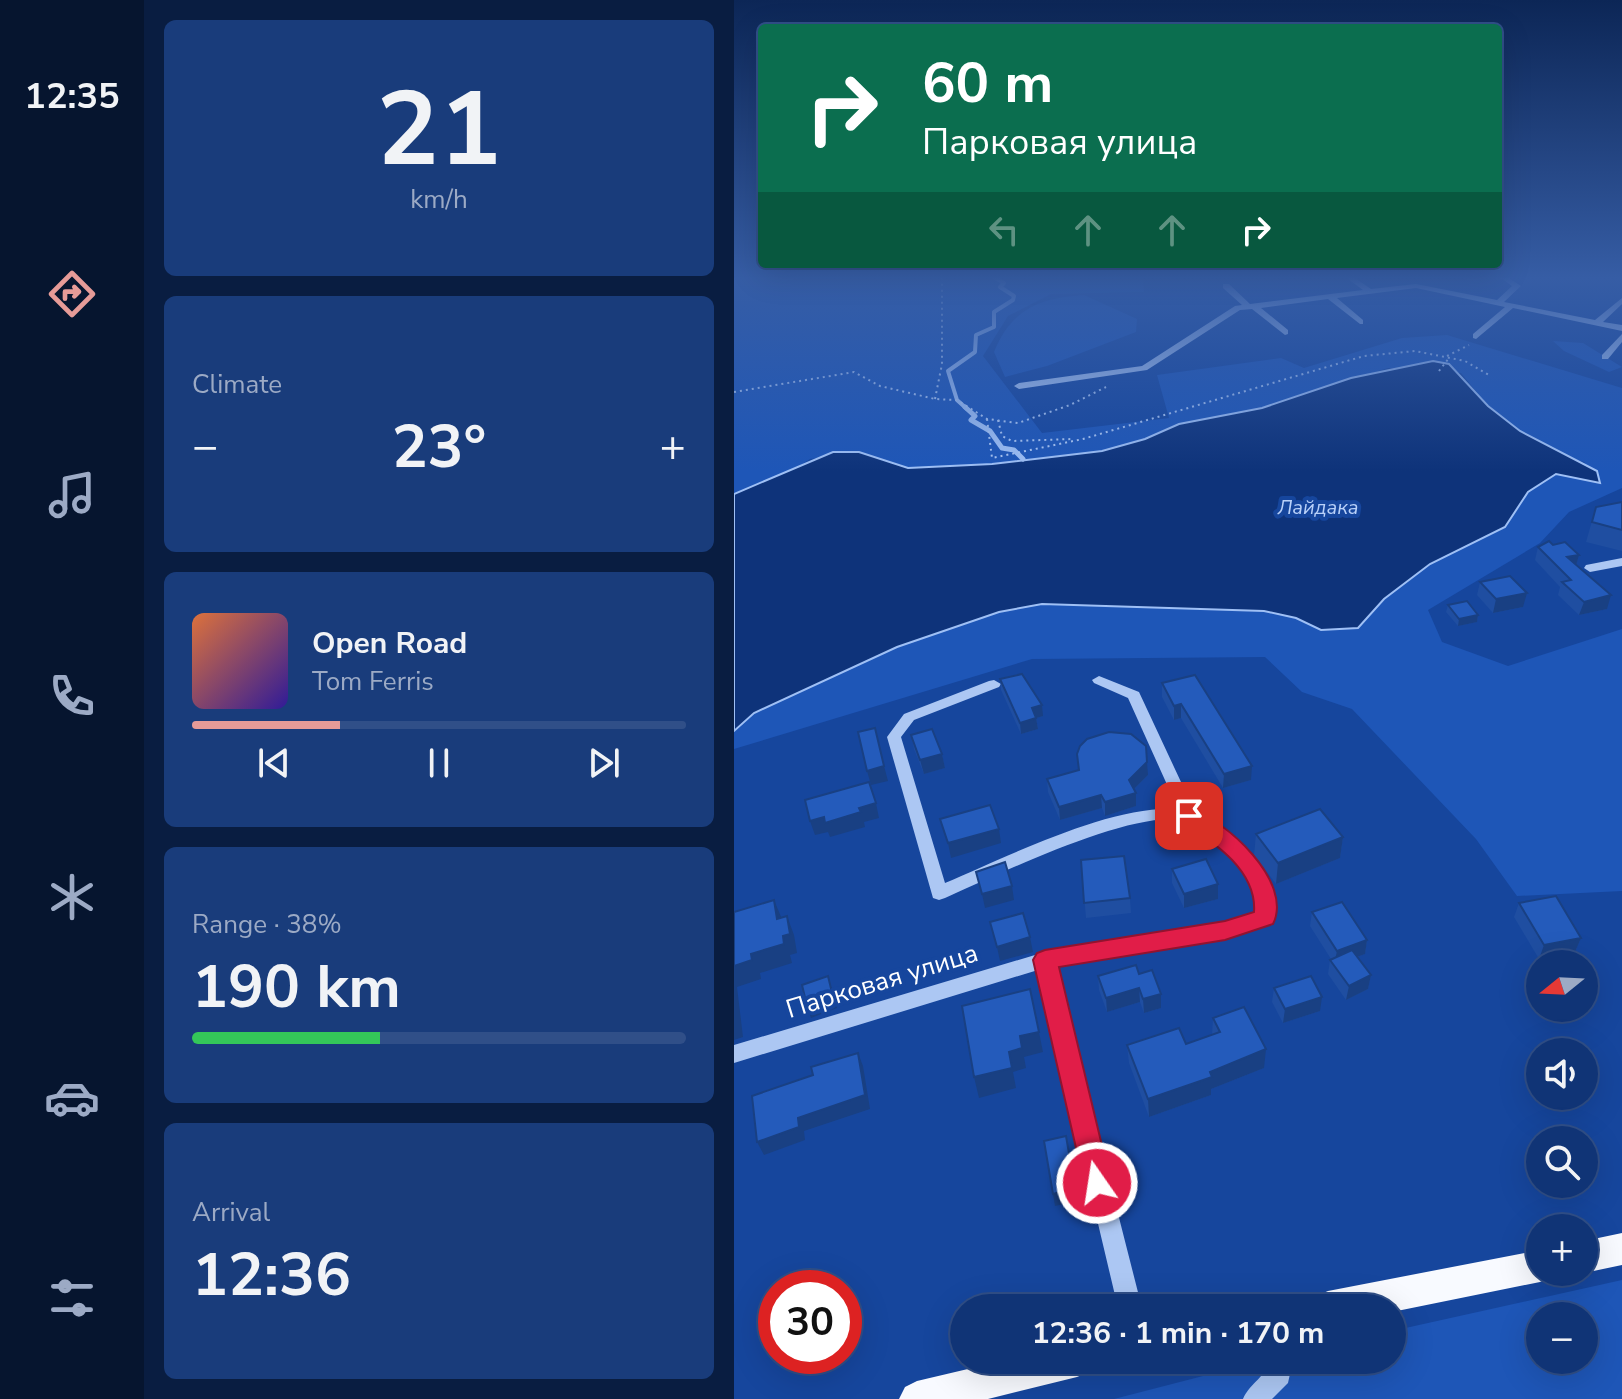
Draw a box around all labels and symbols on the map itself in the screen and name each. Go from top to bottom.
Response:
water label: Лайдака [1276,494,1359,521]
pin [1155,782,1223,850]
street label: Парковая улица [782,935,982,1027]
north arrow [1526,950,1598,1022]
position arrow [1055,1141,1139,1225]
speed limit sign: 30 [758,1270,862,1374]

